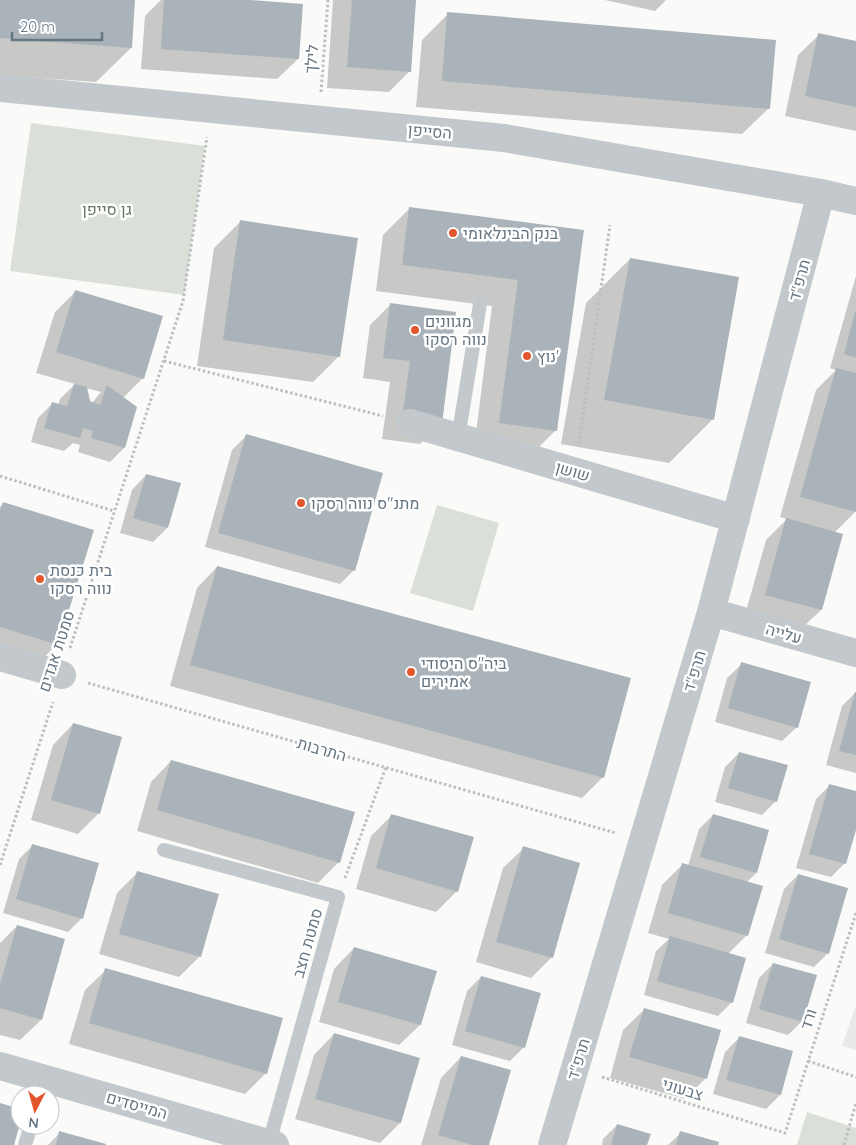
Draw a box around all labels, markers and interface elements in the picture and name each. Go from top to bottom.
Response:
scale bar [12,10,102,42]
text: 20 m [20,17,55,36]
street label: לילך [300,44,322,74]
street label: הסייפן [407,119,453,143]
park label: גן סייפן [82,199,132,219]
place label: בנק הבינלאומי [463,223,559,243]
marker: בנק הבינלאומי [447,227,459,239]
street label: תרפ"ד [784,257,814,303]
place label: מגוונים נווה רסקו [425,311,487,349]
marker: מגוונים נווה רסקו [409,324,421,336]
place label: נוץ' [537,346,559,366]
marker: נוץ' [521,350,533,362]
street label: שושן [554,457,592,485]
place label: מתנ"ס נווה רסקו [311,493,419,513]
marker: מתנ"ס נווה רסקו [295,497,307,509]
place label: בית כנסת נווה רסקו [50,560,113,598]
marker: בית כנסת נווה רסקו [34,573,46,585]
street label: סמטת אגדים [33,608,79,694]
street label: עלייה [764,618,804,648]
street label: תרפ"ד [678,648,710,694]
place label: ביה"ס היסודי אמירים [421,653,507,691]
marker: ביה"ס היסודי אמירים [405,666,417,678]
street label: התרבות [295,732,349,766]
street label: סמטת חצב [288,906,326,980]
street label: ורד [795,1006,821,1032]
street label: תרפ"ד [562,1036,594,1082]
street label: צבעוני [660,1073,706,1105]
north arrow [10,1085,60,1135]
street label: המייסדים [104,1087,170,1123]
text: N [28,1113,40,1132]

